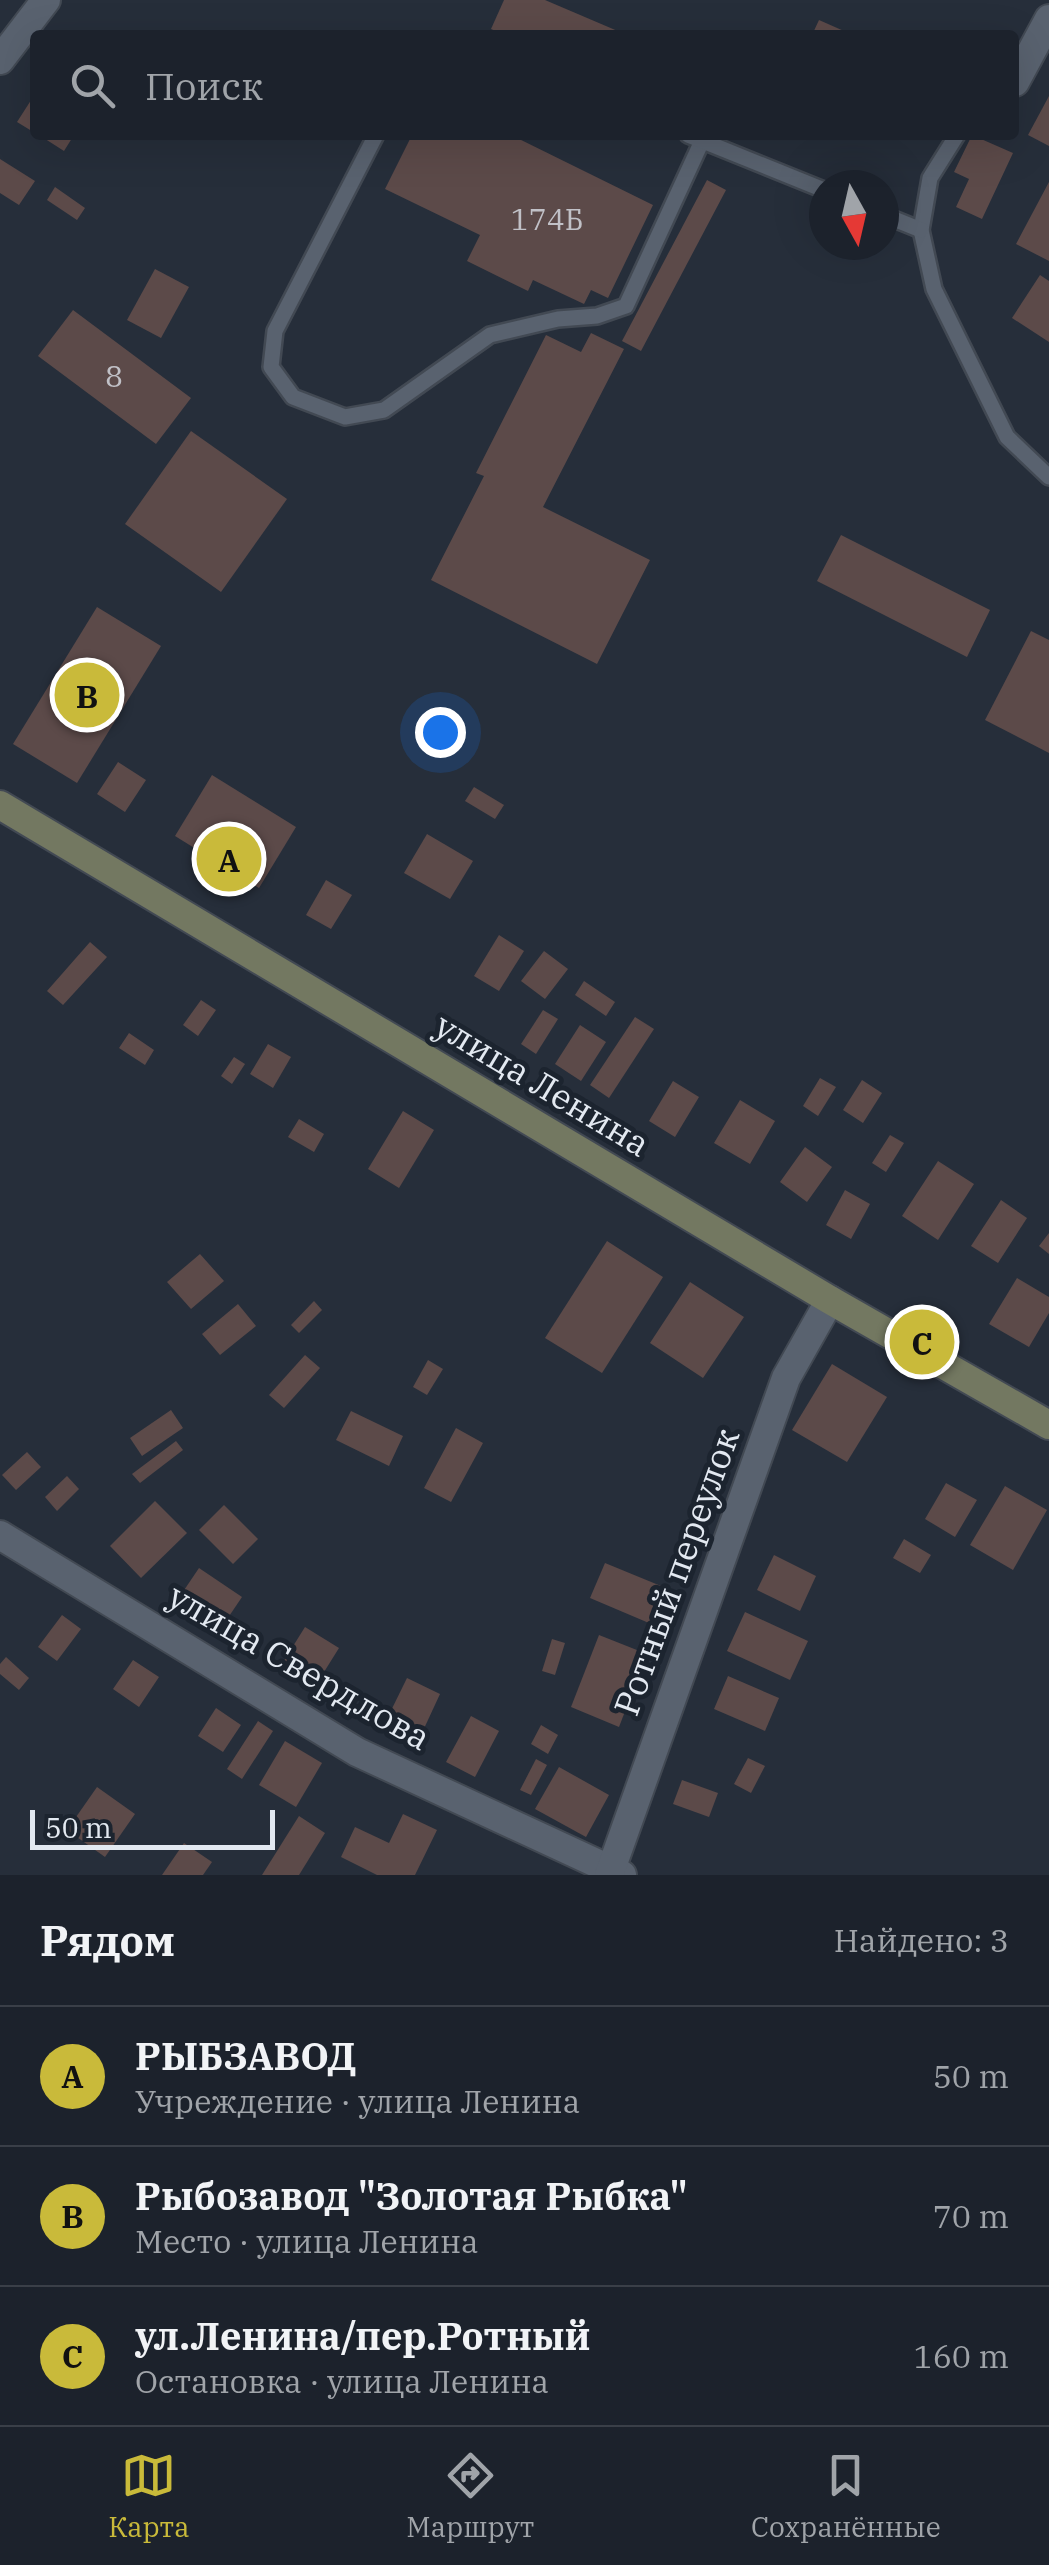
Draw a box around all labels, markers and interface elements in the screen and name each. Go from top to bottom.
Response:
search box [30,30,1019,140]
icon: search [65,58,120,113]
text: Поиск [145,61,263,110]
north arrow [809,170,899,260]
house number: 174Б [511,199,583,238]
house number: 8 [105,356,123,395]
pin: B [54,658,120,732]
your location [415,707,466,758]
pin: A [196,822,262,896]
street label: улица Ленина [427,1002,658,1166]
pin: C [890,1304,954,1380]
street label: Ротный переулок [603,1422,749,1722]
street label: улица Свердлова [160,1572,439,1760]
scale bar [30,1805,275,1850]
text: 50 m [45,1809,112,1846]
text: Рядом [40,1913,175,1968]
text: Найдено: 3 [834,1919,1009,1961]
text: РЫБЗАВОД [135,2031,356,2080]
text: A [61,2055,84,2097]
text: 50 m [933,2055,1009,2097]
text: Учреждение · улица Ленина [135,2080,580,2122]
text: Рыбозавод "Золотая Рыбка" [135,2171,688,2220]
text: B [61,2195,84,2237]
text: 70 m [933,2195,1009,2237]
text: Место · улица Ленина [135,2220,479,2262]
text: ул.Ленина/пер.Ротный [135,2311,591,2360]
text: C [62,2335,83,2377]
text: 160 m [913,2335,1009,2377]
text: Остановка · улица Ленина [135,2360,549,2402]
tab: Карта [108,2448,190,2545]
tab: Маршрут [406,2448,534,2545]
tab: Сохранённые [751,2448,941,2545]

